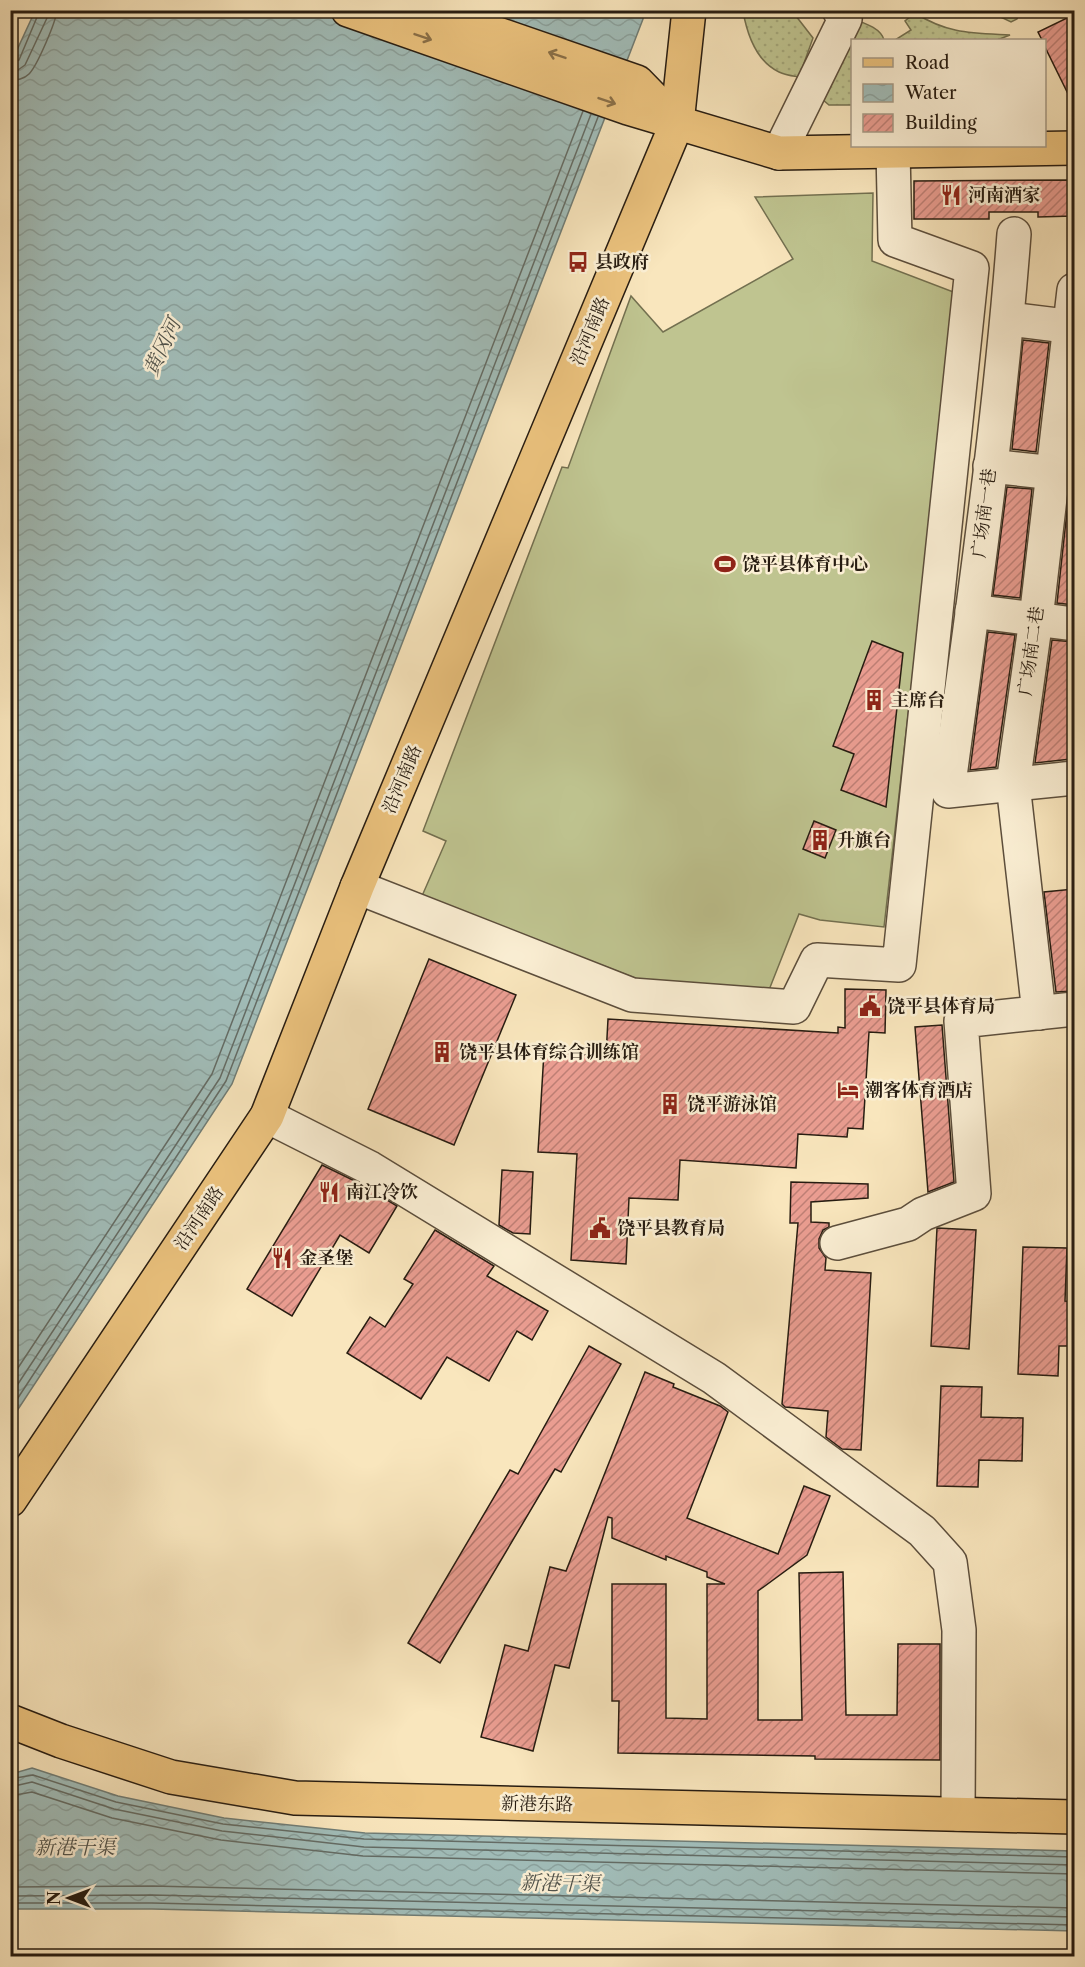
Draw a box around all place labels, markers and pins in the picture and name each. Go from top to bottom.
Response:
restaurant icon: 河南酒家 [939,183,963,207]
place label: 河南酒家 [968,184,1040,206]
bus stop icon: 县政府 [566,250,590,274]
place label: 县政府 [595,251,649,273]
sports icon: 饶平县体育中心 [713,552,737,576]
place label: 饶平县体育中心 [742,553,868,575]
building icon: 主席台 [862,688,886,712]
place label: 主席台 [891,689,945,711]
building icon: 升旗台 [808,828,832,852]
place label: 升旗台 [837,829,891,851]
public building icon: 饶平县体育局 [858,994,882,1018]
place label: 饶平县体育局 [887,995,995,1017]
building icon: 饶平县体育综合训练馆 [430,1040,454,1064]
place label: 饶平县体育综合训练馆 [459,1041,639,1063]
hotel icon: 潮客体育酒店 [836,1078,860,1102]
place label: 潮客体育酒店 [865,1079,973,1101]
building icon: 饶平游泳馆 [658,1092,682,1116]
place label: 饶平游泳馆 [687,1093,777,1115]
restaurant icon: 南江冷饮 [317,1180,341,1204]
place label: 南江冷饮 [346,1181,418,1203]
public building icon: 饶平县教育局 [588,1216,612,1240]
place label: 饶平县教育局 [617,1217,725,1239]
restaurant icon: 金圣堡 [270,1246,294,1270]
place label: 金圣堡 [299,1247,353,1269]

